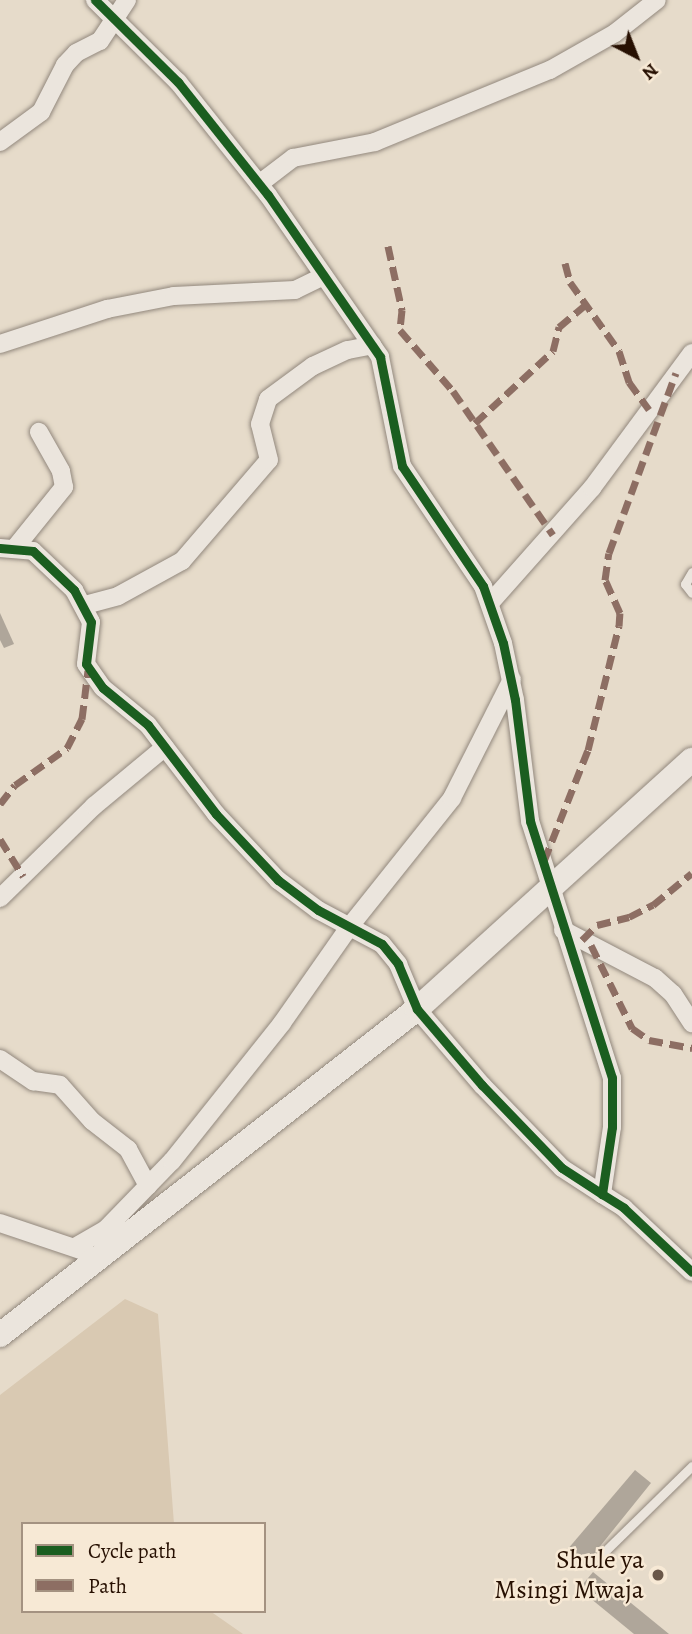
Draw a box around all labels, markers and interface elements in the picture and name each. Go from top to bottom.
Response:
north arrow [601,21,671,91]
text: N [636,57,664,86]
legend [21,1522,266,1613]
text: Cycle path [88,1537,177,1565]
place label: Shule ya Msingi Mwaja [494,1544,644,1606]
marker: Shule ya Msingi Mwaja [650,1567,666,1583]
text: Path [88,1572,127,1600]

